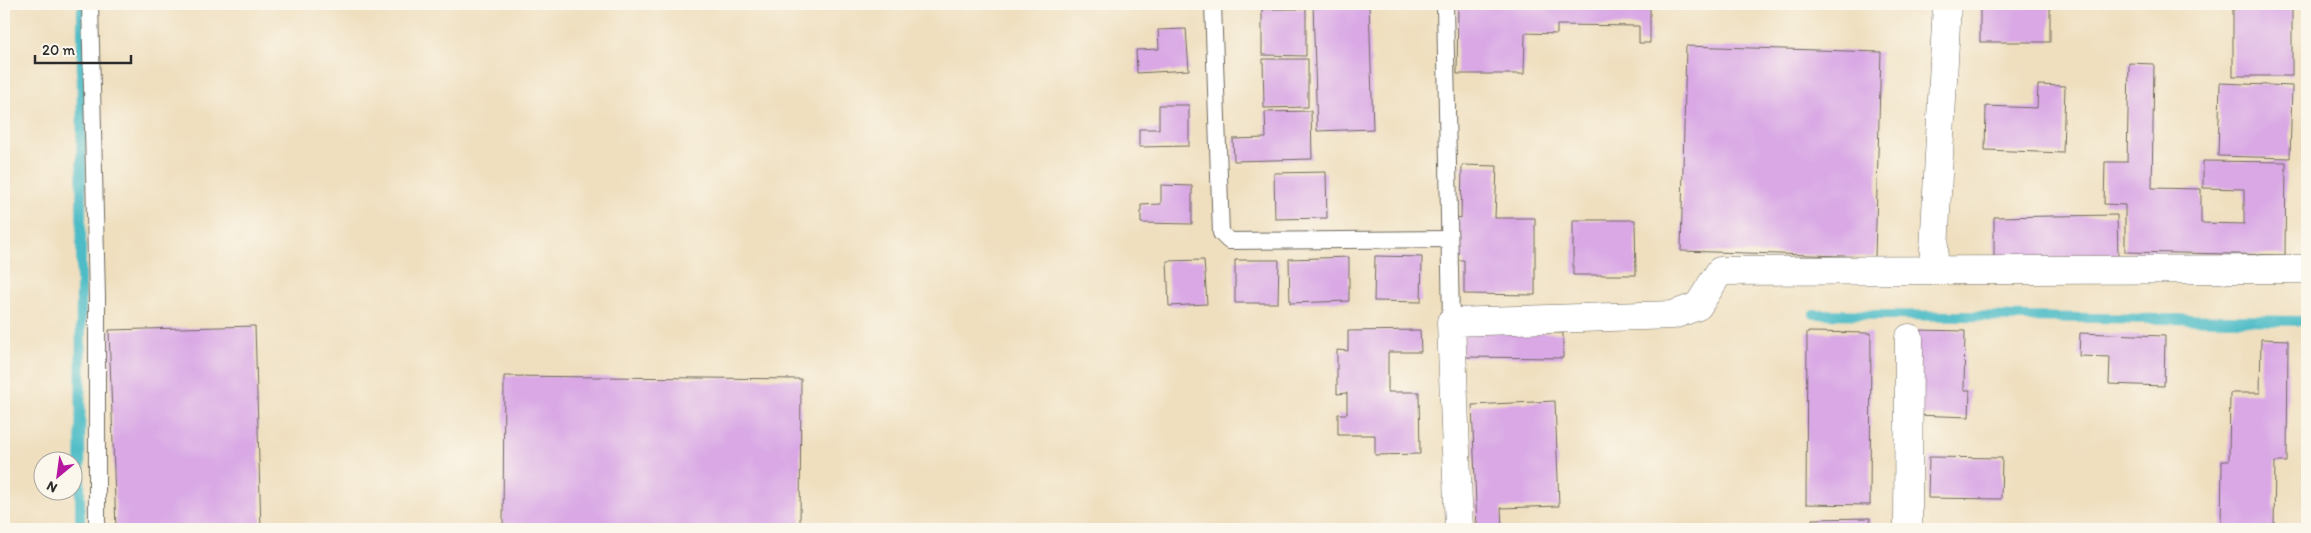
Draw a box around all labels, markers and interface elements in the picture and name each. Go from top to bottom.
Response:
scale bar [35,32,131,64]
text: 20 m [42,41,76,59]
north arrow [32,450,82,500]
text: N [44,477,60,497]

